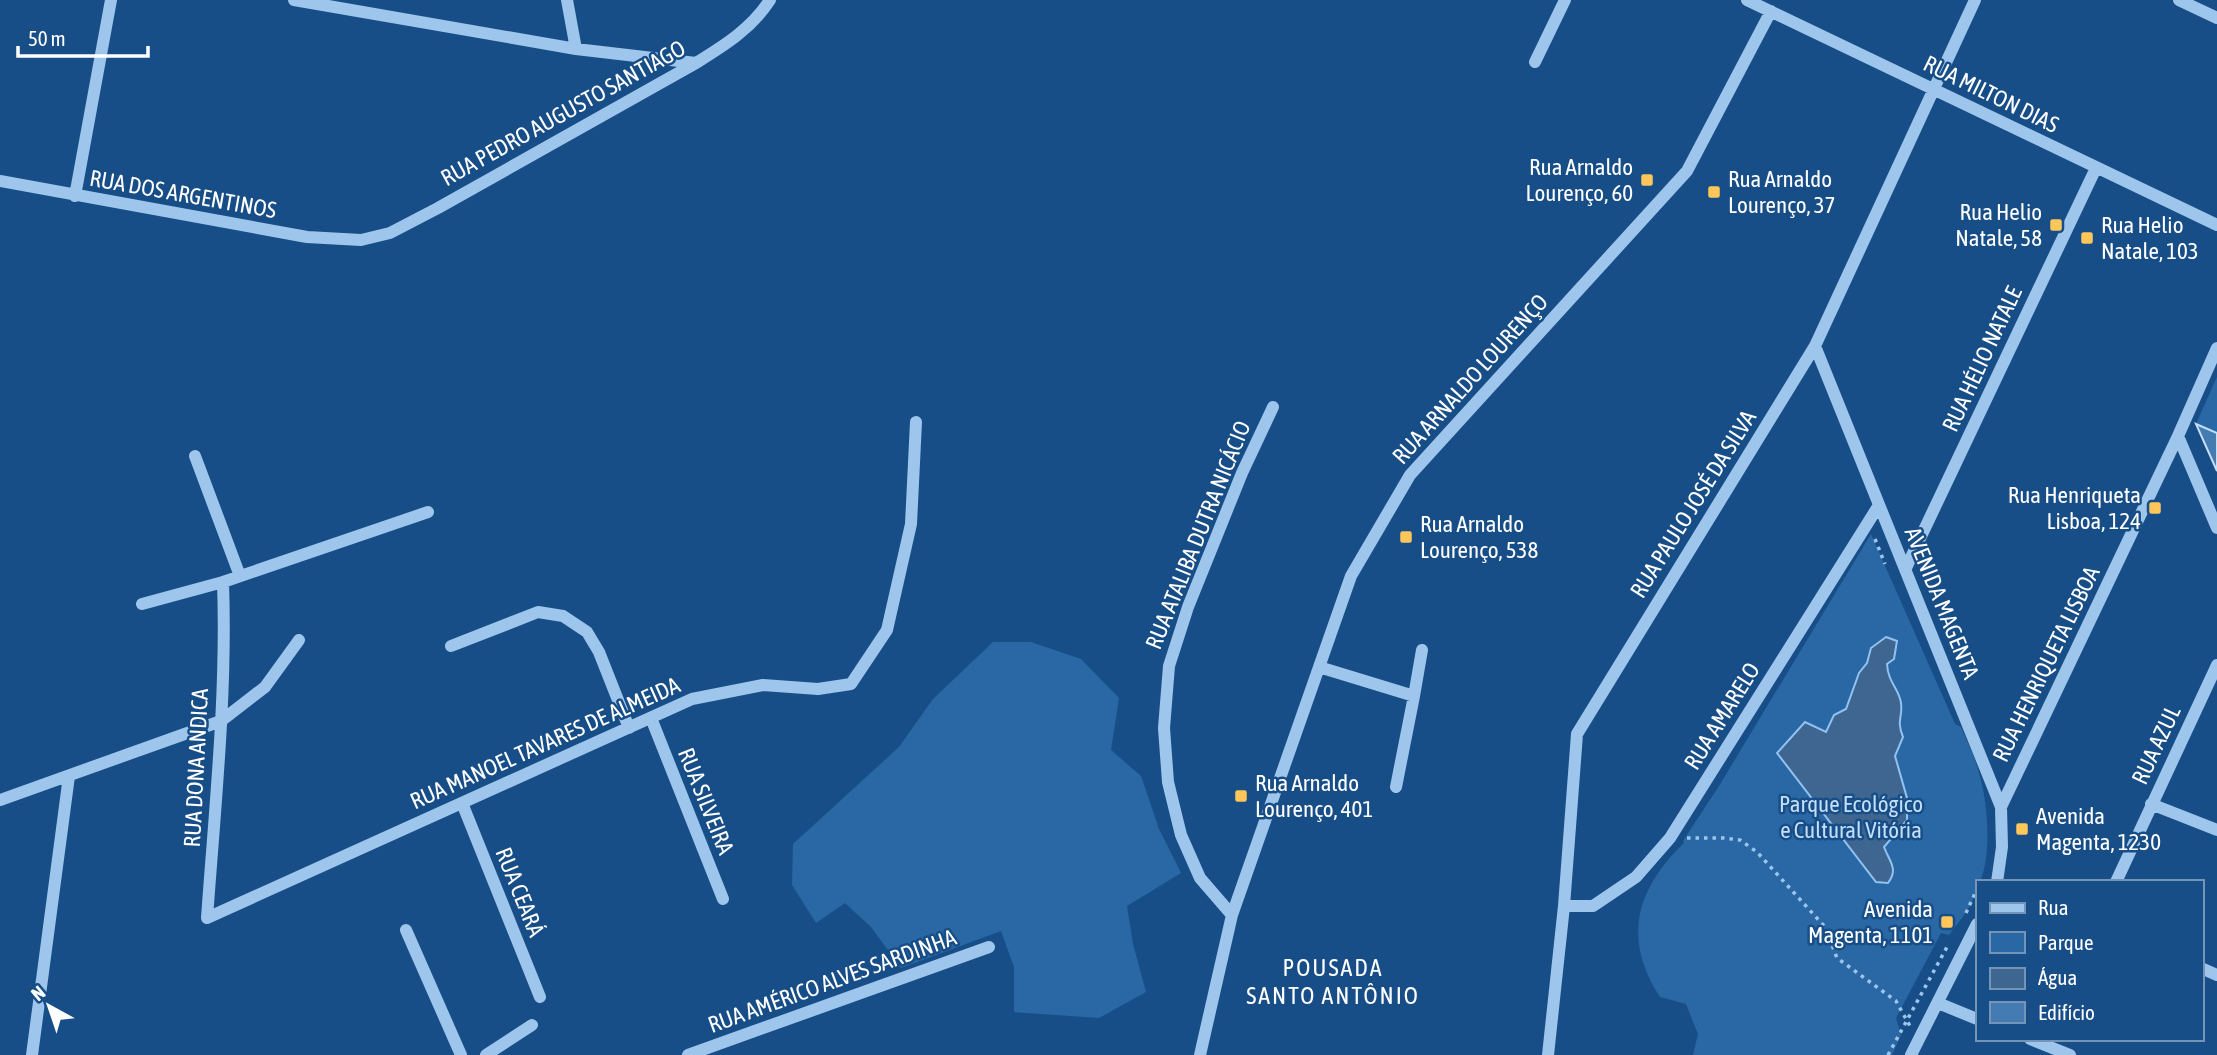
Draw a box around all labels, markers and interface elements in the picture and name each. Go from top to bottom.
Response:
scale bar [18,14,147,58]
text: 50 m [28,26,66,50]
street label: RUA PEDRO AUGUSTO SANTIAGO [436,35,690,191]
street label: RUA MILTON DIAS [1919,50,2063,138]
place label: Rua Arnaldo Lourenço, 60 [1526,154,1633,206]
street label: RUA DOS ARGENTINOS [88,165,279,223]
place label: Rua Arnaldo Lourenço, 37 [1728,166,1835,218]
marker: Rua Arnaldo Lourenço, 60 [1639,172,1655,188]
marker: Rua Arnaldo Lourenço, 37 [1706,184,1722,200]
place label: Rua Helio Natale, 58 [1955,199,2042,251]
place label: Rua Helio Natale, 103 [2101,212,2199,264]
marker: Rua Helio Natale, 58 [2048,217,2064,233]
marker: Rua Helio Natale, 103 [2079,230,2095,246]
street label: RUA HÉLIO NATALE [1937,282,2027,436]
street label: RUA ARNALDO LOURENÇO [1387,289,1553,469]
street label: RUA PAULO JOSÉ DA SILVA [1625,405,1762,602]
street label: RUA ATALIBA DUTRA NICÁCIO [1140,417,1256,653]
place label: Rua Henriqueta Lisboa, 124 [2008,482,2141,534]
marker: Rua Henriqueta Lisboa, 124 [2147,500,2163,516]
place label: Rua Arnaldo Lourenço, 538 [1420,511,1538,563]
street label: AVENIDA MAGENTA [1900,523,1985,683]
marker: Rua Arnaldo Lourenço, 538 [1398,529,1414,545]
street label: RUA HENRIQUETA LISBOA [1987,561,2105,766]
street label: RUA AMARELO [1679,658,1765,774]
street label: RUA MANOEL TAVARES DE ALMEIDA [406,671,685,814]
street label: RUA DONA ANDICA [179,687,213,848]
street label: RUA AZUL [2127,702,2185,788]
street label: RUA SILVEIRA [673,744,739,859]
place label: Rua Arnaldo Lourenço, 401 [1255,770,1373,822]
marker: Rua Arnaldo Lourenço, 401 [1233,788,1249,804]
park label: Parque Ecológico e Cultural Vitória [1779,791,1923,843]
place label: Avenida Magenta, 1230 [2036,803,2161,855]
marker: Avenida Magenta, 1230 [2014,821,2030,837]
street label: RUA CEARÁ [490,844,550,941]
legend [1976,880,2203,1041]
text: Rua [2038,895,2068,919]
place label: Avenida Magenta, 1101 [1808,896,1933,948]
marker: Avenida Magenta, 1101 [1939,914,1955,930]
street label: RUA AMÉRICO ALVES SARDINHA [704,924,960,1038]
text: Parque [2038,930,2093,954]
district label: POUSADA SANTO ANTÔNIO [1246,954,1420,1009]
text: Água [2038,965,2077,989]
north arrow [14,971,84,1041]
text: N [27,981,49,1005]
text: Edifício [2038,1000,2095,1024]

